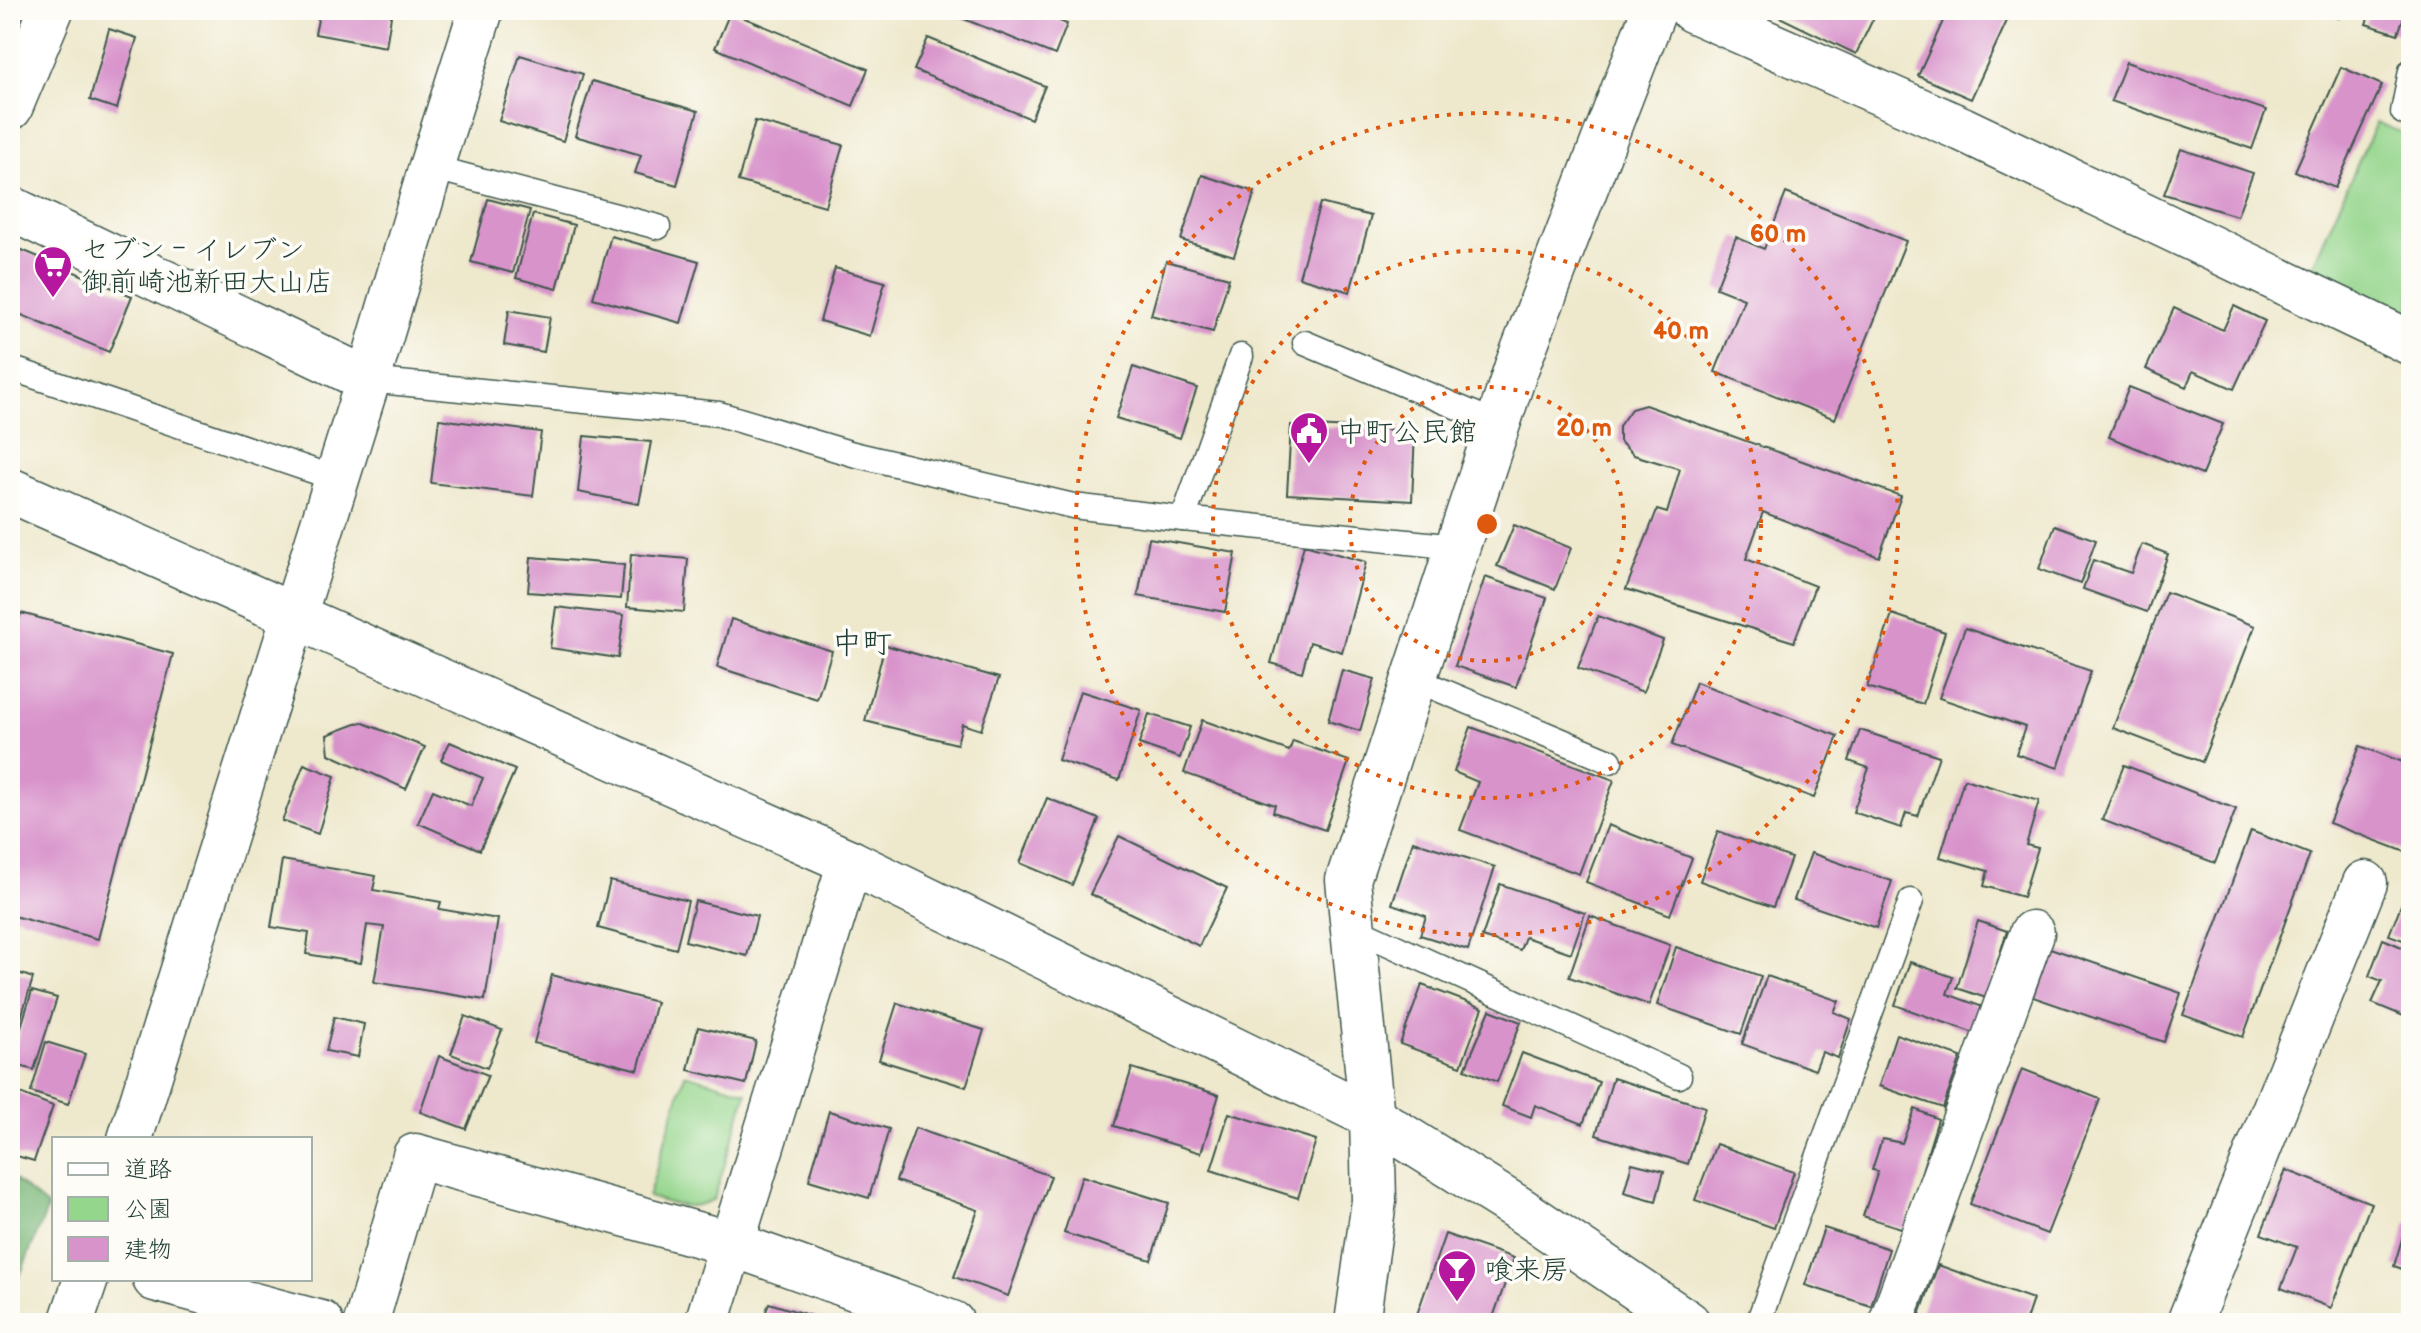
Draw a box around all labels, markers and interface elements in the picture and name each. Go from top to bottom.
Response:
text: 60 m [1750,220,1806,249]
place label: セブン‐イレブン 御前崎池新田大山店 [81,234,333,299]
supermarket icon: セブン‐イレブン 御前崎池新田大山店 [32,244,74,299]
text: 40 m [1653,317,1709,346]
public building icon: 中町公民館 [1288,410,1330,465]
text: 20 m [1556,414,1612,443]
place label: 中町公民館 [1337,416,1477,449]
centre of rings [1473,510,1501,538]
district label: 中町 [832,626,892,662]
legend [52,1137,312,1281]
text: 道路 [124,1155,172,1184]
text: 公園 [124,1195,172,1224]
text: 建物 [124,1235,172,1264]
bar icon: 喰来房 [1436,1248,1478,1303]
place label: 喰来房 [1485,1254,1569,1287]

